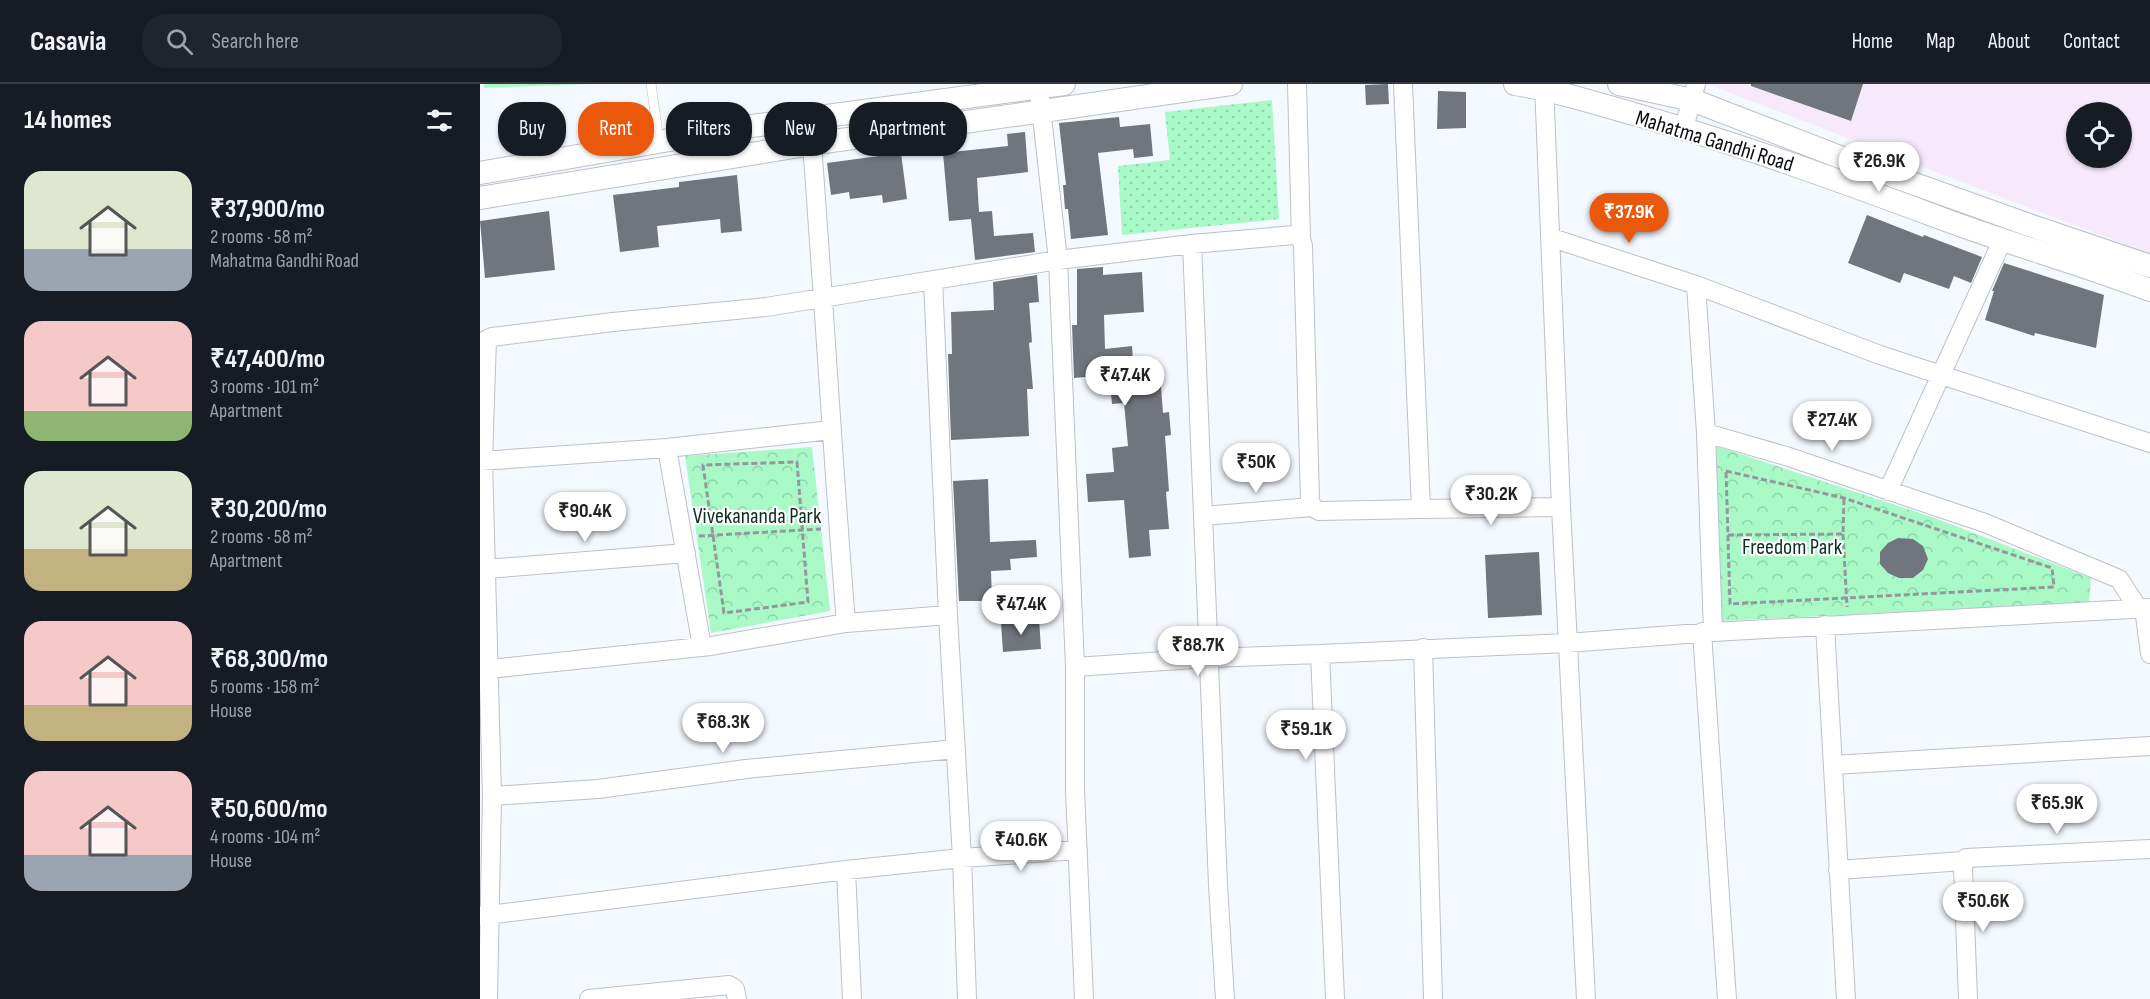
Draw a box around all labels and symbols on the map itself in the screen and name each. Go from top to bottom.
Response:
street label: Mahatma Gandhi Road [1632,105,1797,178]
pin: ₹26.9K [1830,142,1928,193]
pin: ₹37.9K [1580,193,1678,244]
pin: ₹47.4K [1076,356,1174,407]
pin: ₹27.4K [1783,401,1881,452]
pin: ₹50K [1220,443,1292,494]
pin: ₹30.2K [1442,475,1540,526]
pin: ₹90.4K [536,492,634,543]
park label: Vivekananda Park [693,503,822,530]
park label: Freedom Park [1742,534,1843,561]
pin: ₹47.4K [972,585,1070,636]
pin: ₹88.7K [1149,626,1247,677]
pin: ₹68.3K [674,703,772,754]
pin: ₹59.1K [1257,710,1355,761]
pin: ₹65.9K [2008,784,2106,835]
pin: ₹40.6K [972,821,1070,872]
pin: ₹50.6K [1934,882,2032,933]

